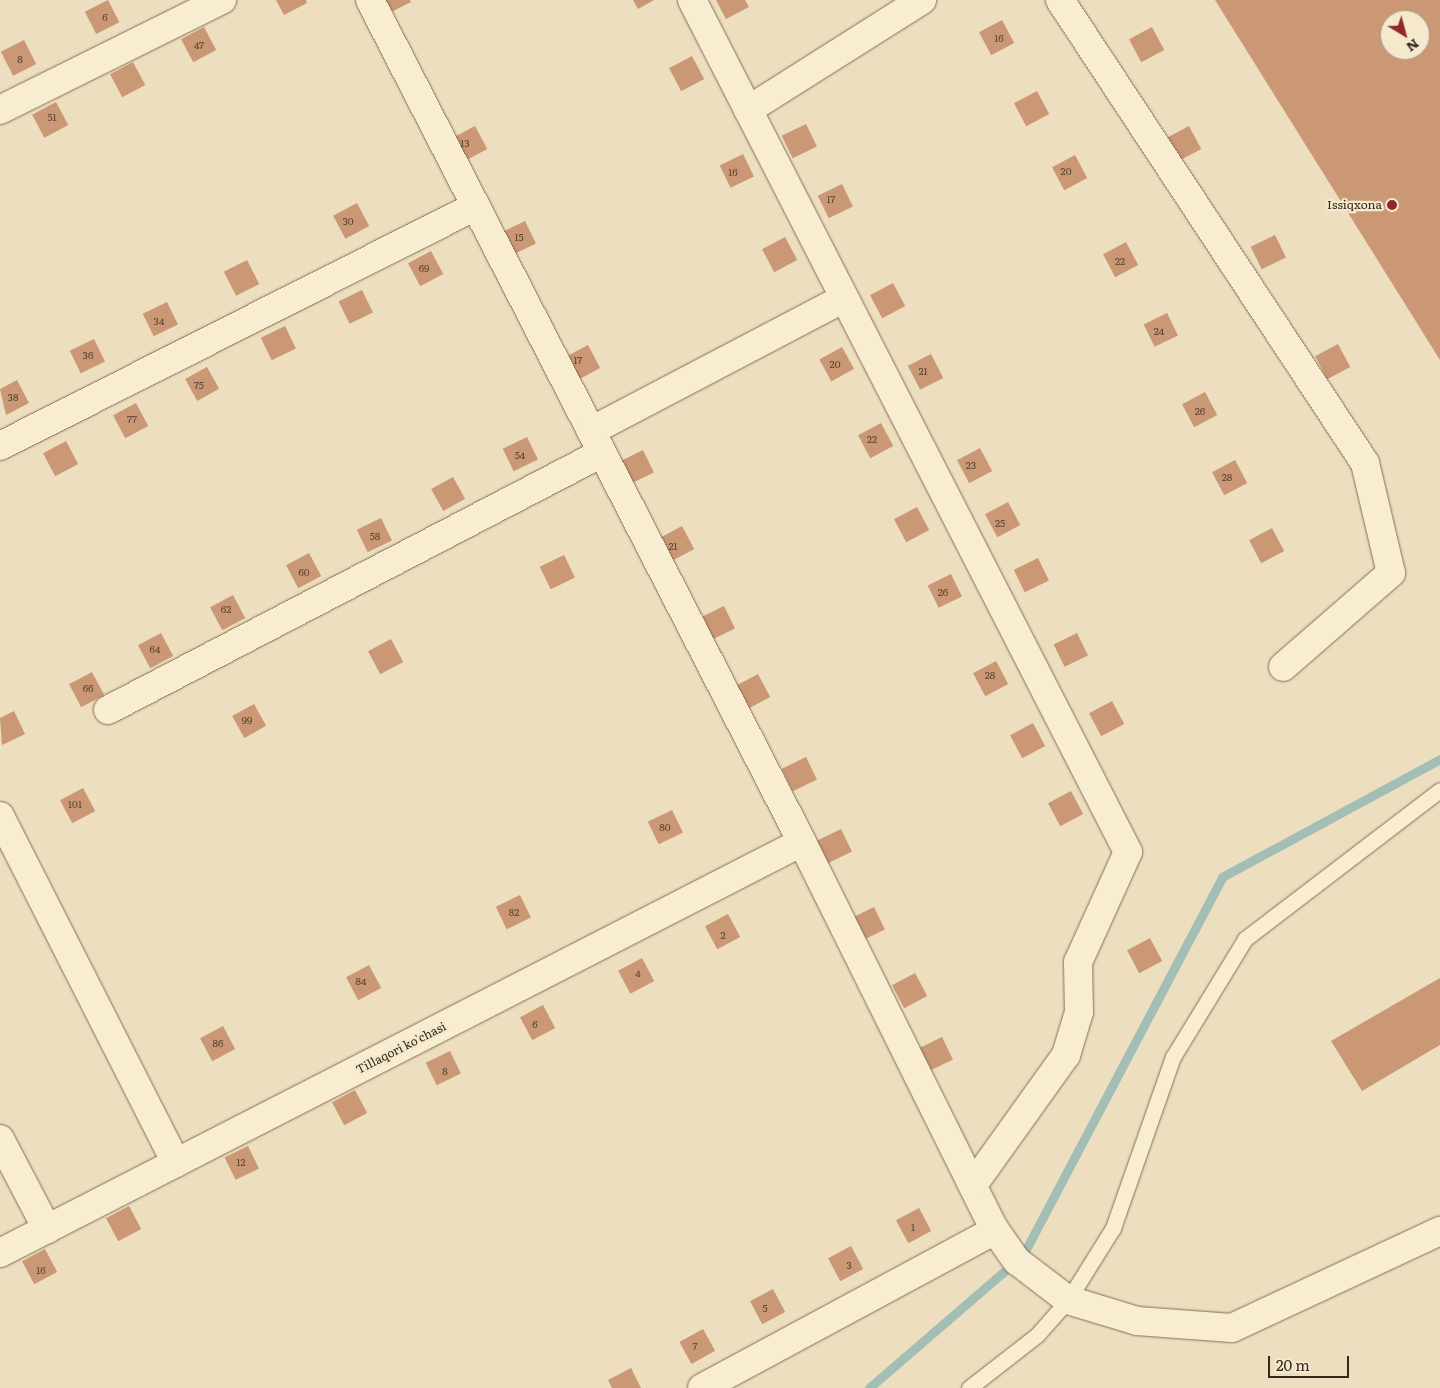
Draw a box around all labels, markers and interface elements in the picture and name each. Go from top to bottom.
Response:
north arrow [1380,10,1430,60]
house number: 6 [102,11,108,23]
house number: 16 [994,32,1004,44]
text: N [1403,35,1424,58]
house number: 47 [194,39,204,51]
house number: 8 [17,53,23,65]
house number: 51 [47,111,57,123]
house number: 13 [460,137,470,149]
house number: 20 [1061,165,1071,177]
house number: 16 [728,166,738,178]
house number: 17 [827,193,835,205]
place label: Issiqxona [1327,198,1382,212]
marker: Issiqxona [1386,199,1398,211]
house number: 30 [342,215,354,227]
house number: 15 [514,231,524,243]
house number: 22 [1115,255,1125,267]
house number: 69 [419,262,429,274]
house number: 34 [154,315,164,327]
house number: 24 [1154,325,1164,337]
house number: 36 [83,349,93,361]
house number: 17 [574,354,582,366]
house number: 20 [830,358,840,370]
house number: 21 [918,365,928,377]
house number: 75 [194,379,204,391]
house number: 38 [8,391,18,403]
house number: 26 [1195,405,1205,417]
house number: 77 [127,413,137,425]
house number: 22 [867,433,877,445]
house number: 54 [515,449,525,461]
house number: 23 [966,459,976,471]
house number: 28 [1222,471,1232,483]
house number: 25 [995,517,1005,529]
house number: 58 [370,530,380,542]
house number: 21 [668,540,678,552]
house number: 60 [298,566,310,578]
house number: 26 [938,586,948,598]
house number: 62 [221,603,231,615]
house number: 64 [150,643,160,655]
house number: 28 [985,669,995,681]
house number: 66 [83,682,93,694]
house number: 99 [242,714,252,726]
house number: 101 [68,798,82,810]
house number: 80 [659,821,671,833]
house number: 82 [509,906,519,918]
house number: 2 [720,929,726,941]
house number: 4 [635,967,641,979]
house number: 84 [355,975,367,987]
house number: 6 [532,1018,538,1030]
street label: Tillaqori ko'chasi [354,1019,448,1077]
house number: 86 [213,1037,223,1049]
house number: 8 [442,1065,448,1077]
house number: 12 [236,1156,246,1168]
house number: 1 [911,1221,915,1233]
house number: 3 [846,1259,852,1271]
house number: 16 [36,1264,46,1276]
house number: 5 [762,1302,768,1314]
house number: 7 [692,1340,698,1352]
scale bar [1270,1346,1351,1378]
text: 20 m [1276,1353,1310,1376]

